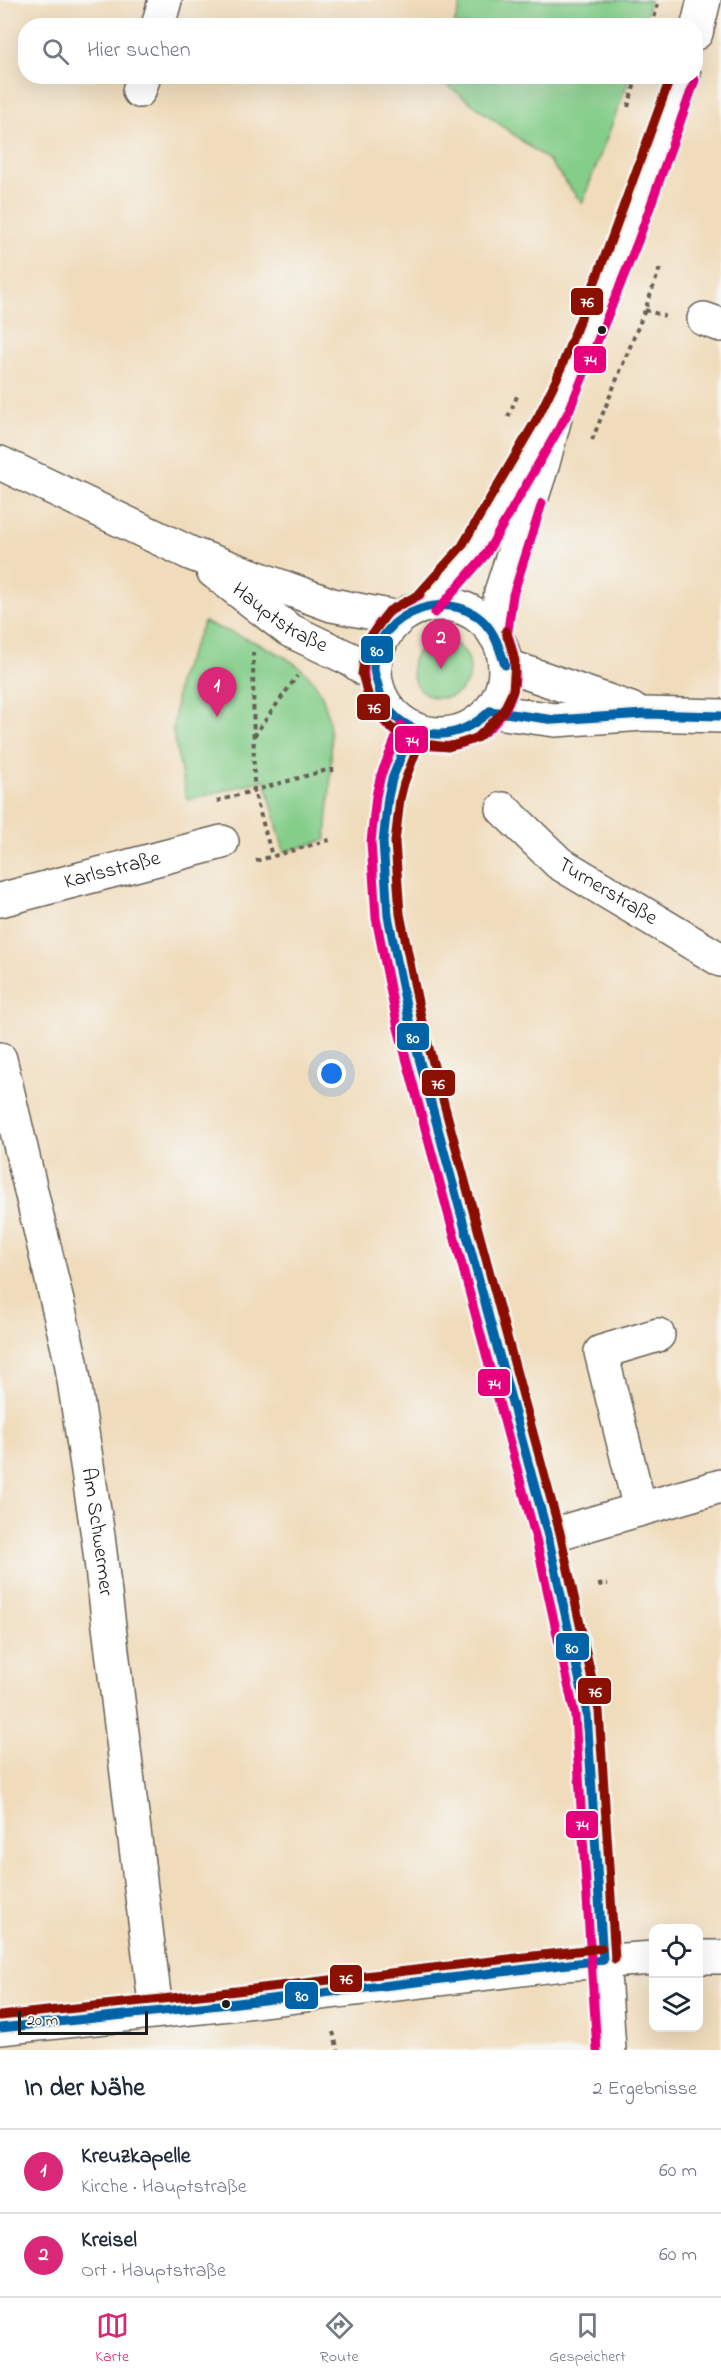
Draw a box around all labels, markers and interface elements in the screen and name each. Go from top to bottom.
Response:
search box [18,18,703,84]
icon: search [39,35,72,68]
text: Hier suchen [87,35,191,67]
line badge: 76 [570,287,604,316]
text: 76 [580,291,595,315]
unlabelled marker [596,324,608,336]
line badge: 74 [573,345,607,374]
text: 74 [583,349,597,373]
street label: Hauptstraße [225,576,333,661]
pin: 2 [422,620,460,669]
line badge: 80 [360,635,394,664]
text: 80 [370,640,384,664]
pin: 1 [198,668,236,717]
line badge: 76 [356,693,391,721]
text: 76 [367,697,382,721]
line badge: 74 [394,725,429,754]
text: 74 [405,730,419,754]
street label: Karlsstraße [61,844,164,898]
street label: Turnerstraße [552,850,663,934]
line badge: 80 [396,1022,430,1051]
text: 80 [406,1027,420,1051]
your location [317,1059,346,1088]
line badge: 76 [421,1069,456,1097]
text: 76 [431,1073,446,1097]
line badge: 74 [477,1368,511,1397]
text: 74 [487,1373,501,1397]
street label: Am Schwermer [73,1466,120,1598]
line badge: 80 [555,1632,590,1661]
text: 80 [565,1637,579,1661]
line badge: 76 [577,1677,612,1705]
text: 76 [588,1681,603,1705]
line badge: 74 [565,1810,599,1839]
text: 74 [575,1814,589,1838]
map controls [649,1924,703,2032]
button: locate [649,1924,703,1978]
line badge: 76 [329,1964,363,1993]
text: 76 [339,1968,354,1992]
button: layers [649,1978,703,2032]
line badge: 80 [284,1981,319,2010]
text: 80 [295,1985,309,2009]
unlabelled marker [220,1998,232,2010]
scale bar [18,2008,148,2036]
text: 20 m [27,2009,58,2033]
text: In der Nähe [24,2070,145,2108]
text: 2 Ergebnisse [592,2075,697,2104]
text: Kreuzkapelle [81,2141,191,2173]
text: 1 [40,2157,47,2186]
text: 60 m [659,2157,697,2186]
text: Kirche · Hauptstraße [81,2173,247,2202]
text: Kreisel [81,2225,137,2257]
text: 2 [39,2241,48,2270]
text: 60 m [659,2241,697,2270]
text: Ort · Hauptstraße [81,2257,226,2286]
tab: Karte [95,2309,129,2369]
tab: Route [320,2309,359,2369]
tab: Gespeichert [549,2309,626,2369]

